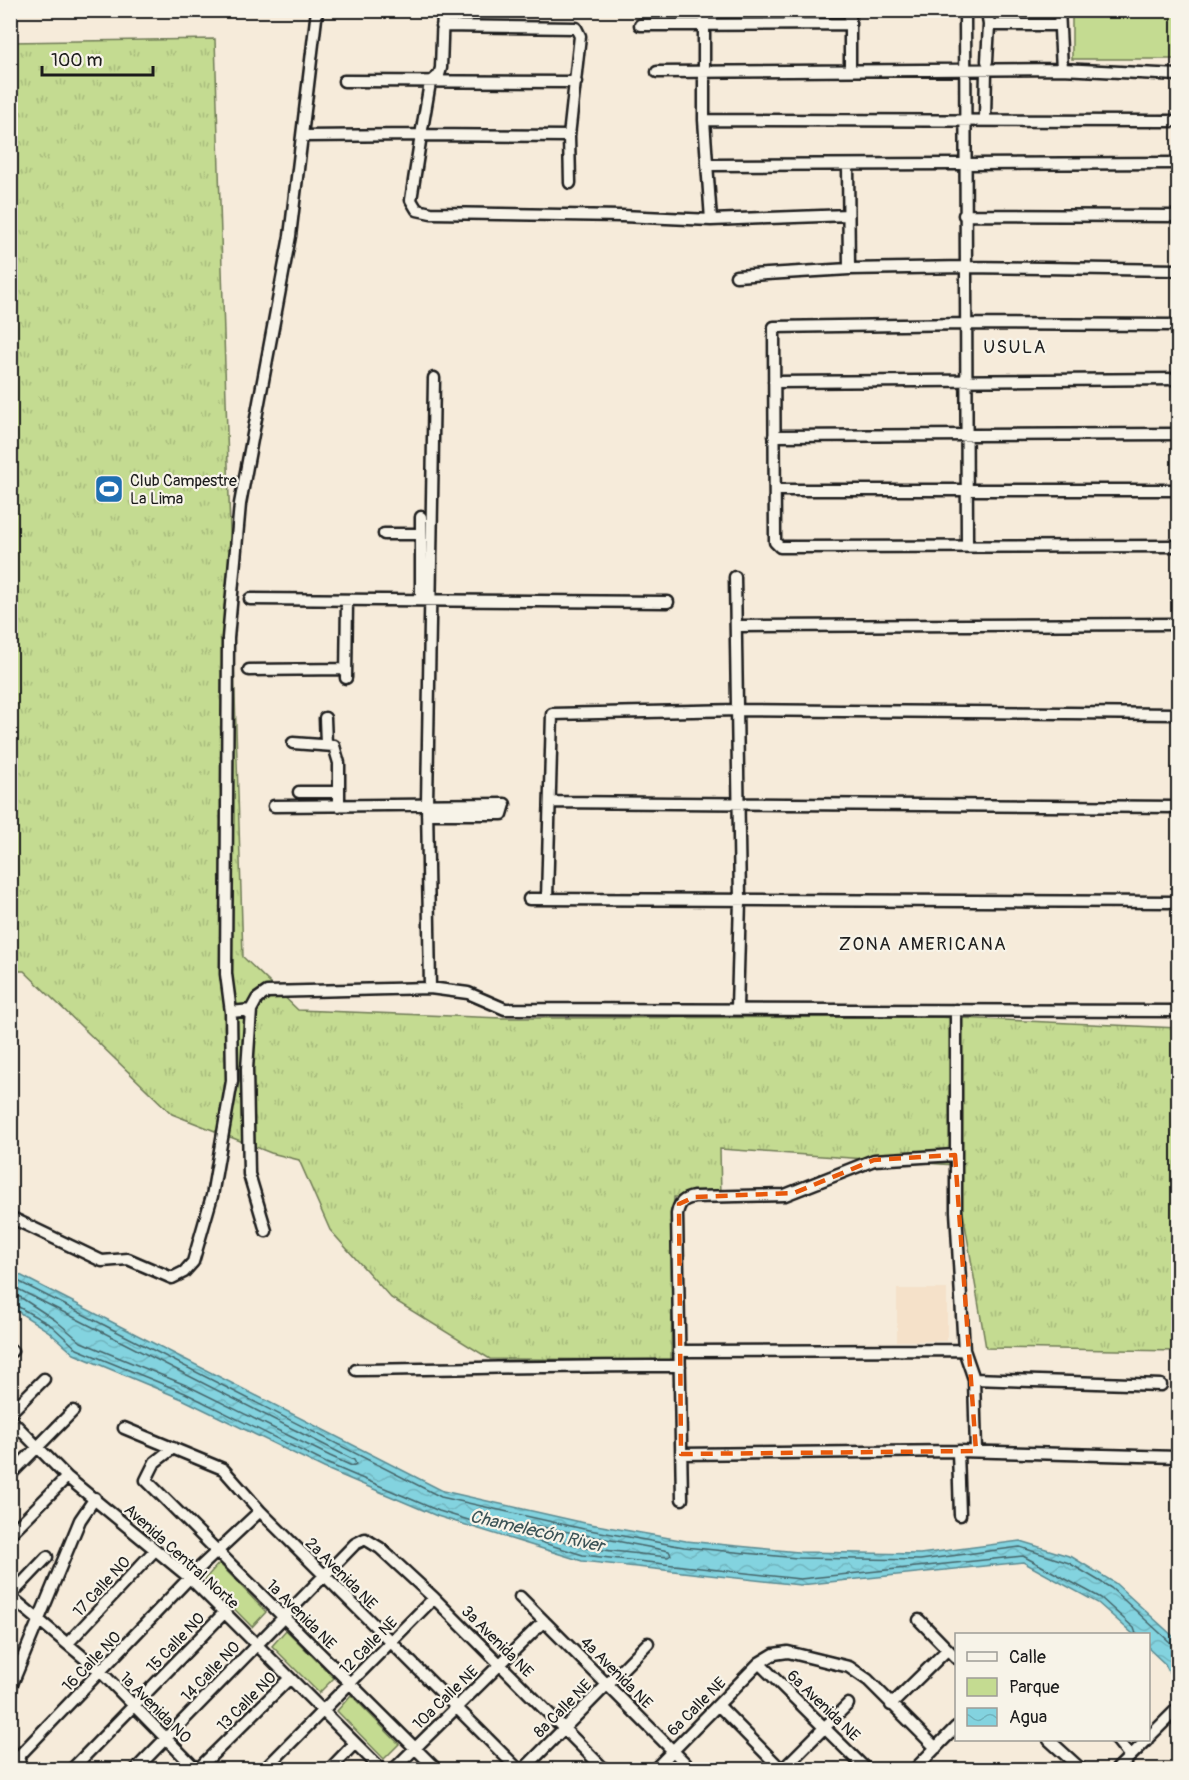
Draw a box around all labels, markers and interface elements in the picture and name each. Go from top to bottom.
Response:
scale bar [42,39,153,77]
text: 100 m [51,49,103,72]
district label: USULA [983,336,1047,359]
place label: Club Campestre La Lima [130,471,237,509]
sports icon: Club Campestre La Lima [93,473,125,505]
district label: ZONA AMERICANA [839,933,1007,956]
street label: Avenida Central Norte [120,1500,243,1614]
water label: Chamelecón River [468,1505,609,1559]
street label: 2a Avenida NE [301,1533,382,1614]
street label: 17 Calle NO [69,1552,135,1621]
street label: 1a Avenida NE [262,1575,341,1654]
street label: 3a Avenida NE [457,1601,538,1682]
street label: 15 Calle NO [142,1609,209,1677]
street label: 12 Calle NE [335,1612,402,1679]
street label: 16 Calle NO [58,1627,125,1696]
street label: 4a Avenida NE [576,1632,657,1713]
legend [955,1633,1150,1741]
street label: 14 Calle NO [177,1637,244,1706]
text: Calle [1009,1646,1046,1669]
street label: 10a Calle NE [409,1662,483,1734]
street label: 6a Avenida NE [782,1666,864,1746]
street label: 1a Avenida NO [115,1668,195,1748]
street label: 13 Calle NO [213,1668,281,1736]
street label: 6a Calle NE [663,1673,731,1741]
street label: 8a Calle NE [529,1675,596,1742]
text: Parque [1009,1676,1059,1699]
text: Agua [1009,1706,1047,1729]

